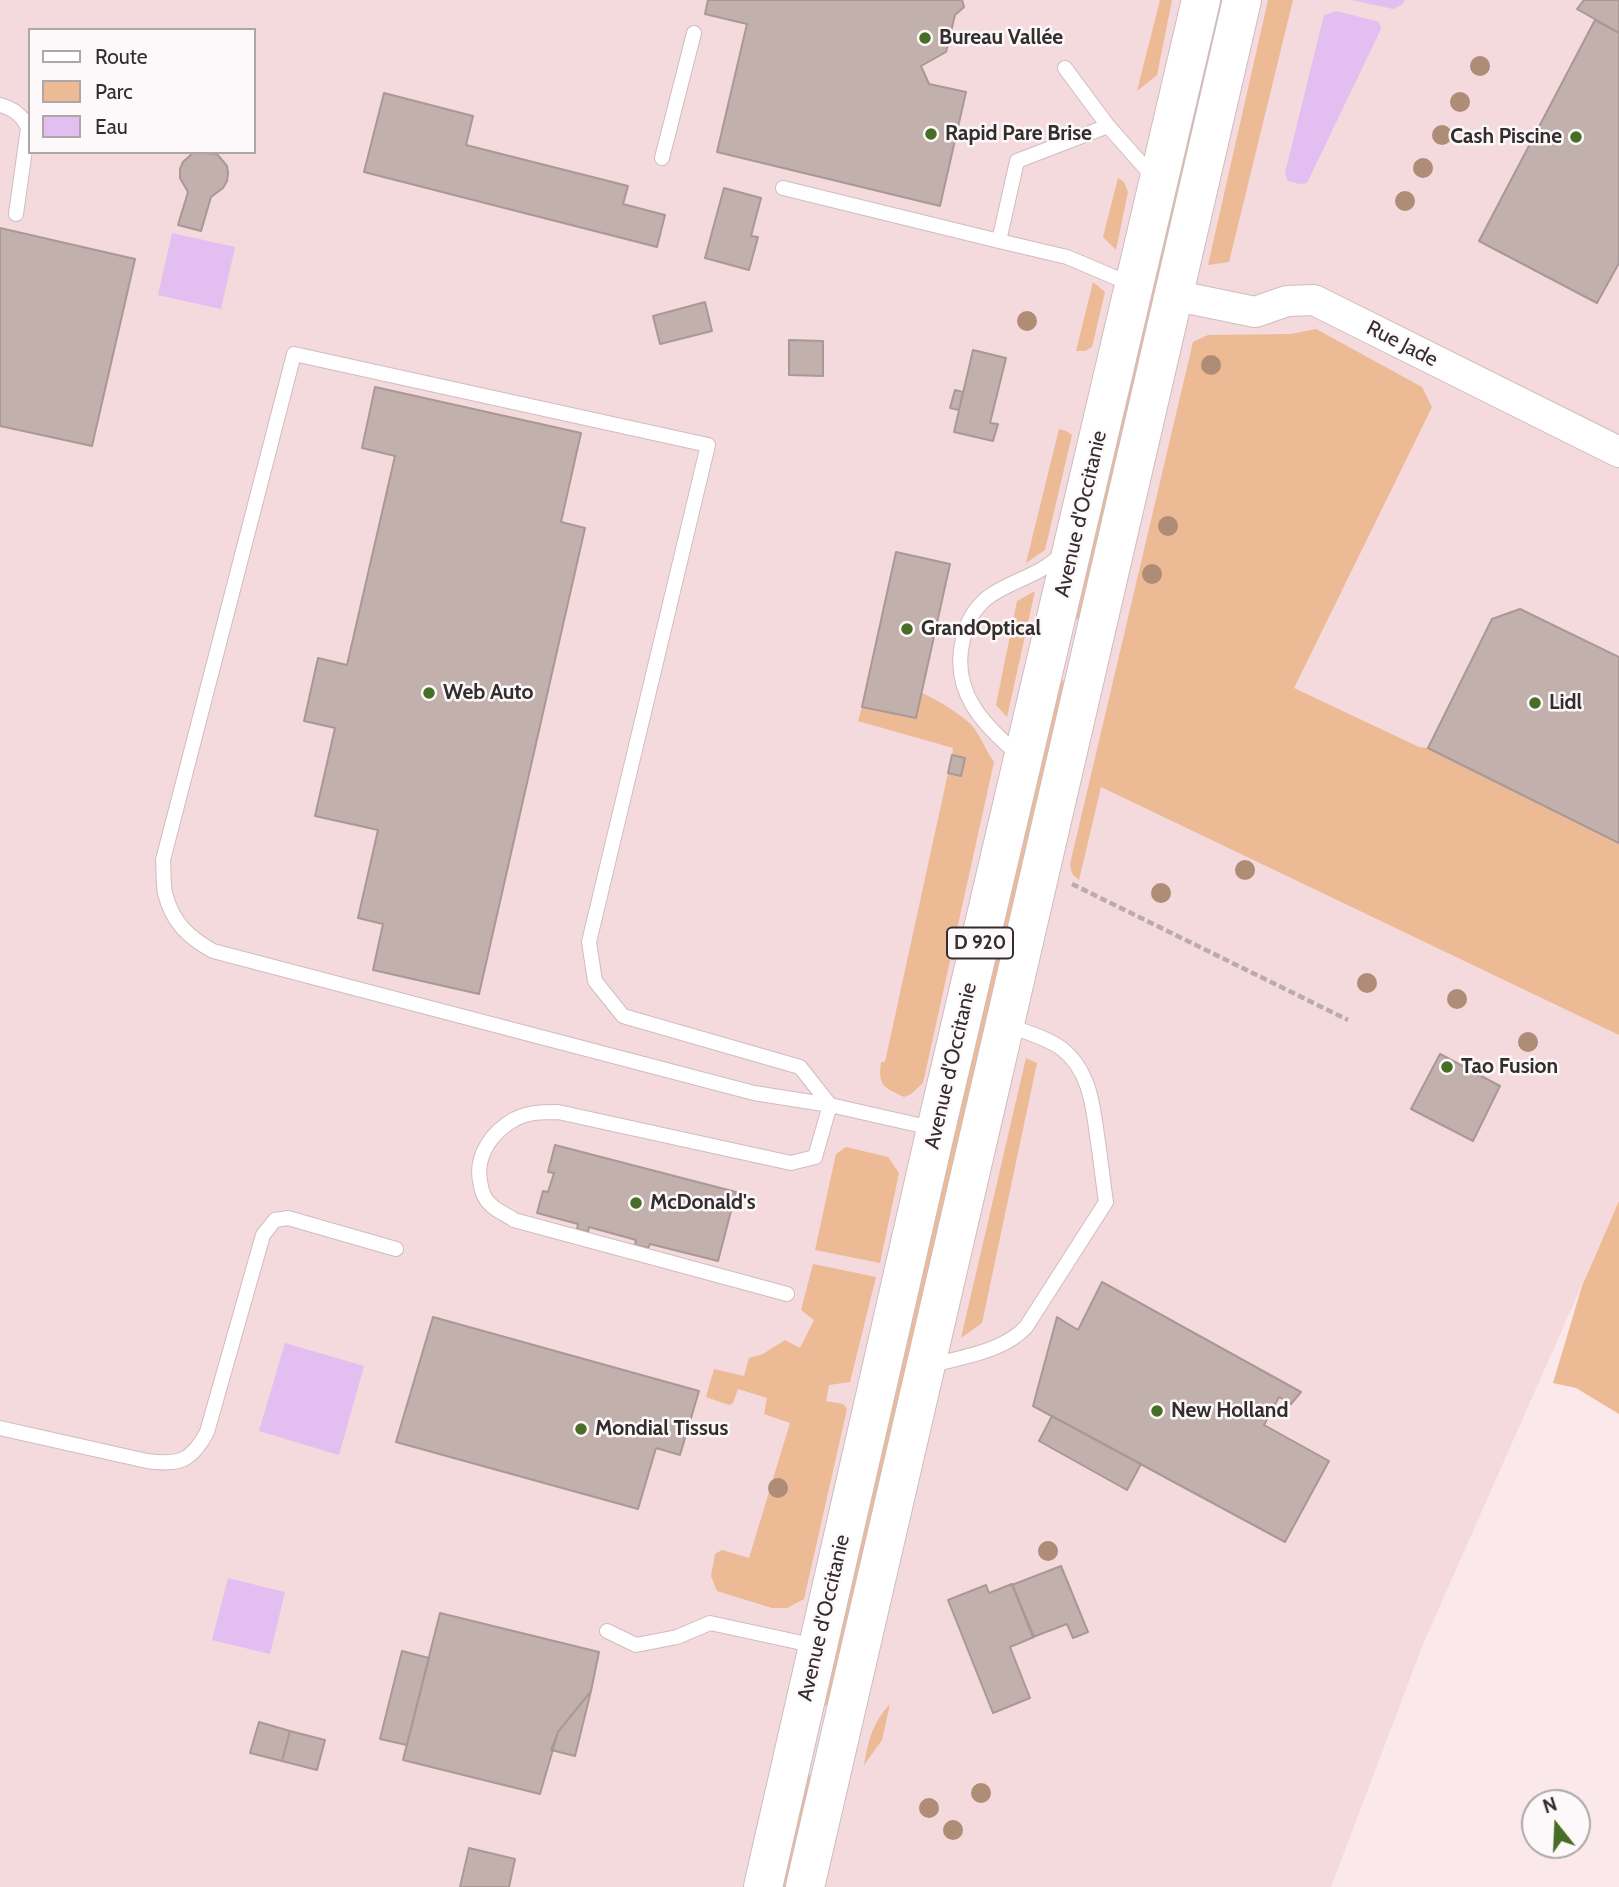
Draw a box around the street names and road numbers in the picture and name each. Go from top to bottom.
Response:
street label: Rue Jade [1362,315,1442,373]
street label: Avenue d'Occitanie [1050,428,1112,600]
road number: D 920 [947,928,1013,959]
street label: Avenue d'Occitanie [920,980,982,1152]
street label: Avenue d'Occitanie [793,1532,855,1704]

